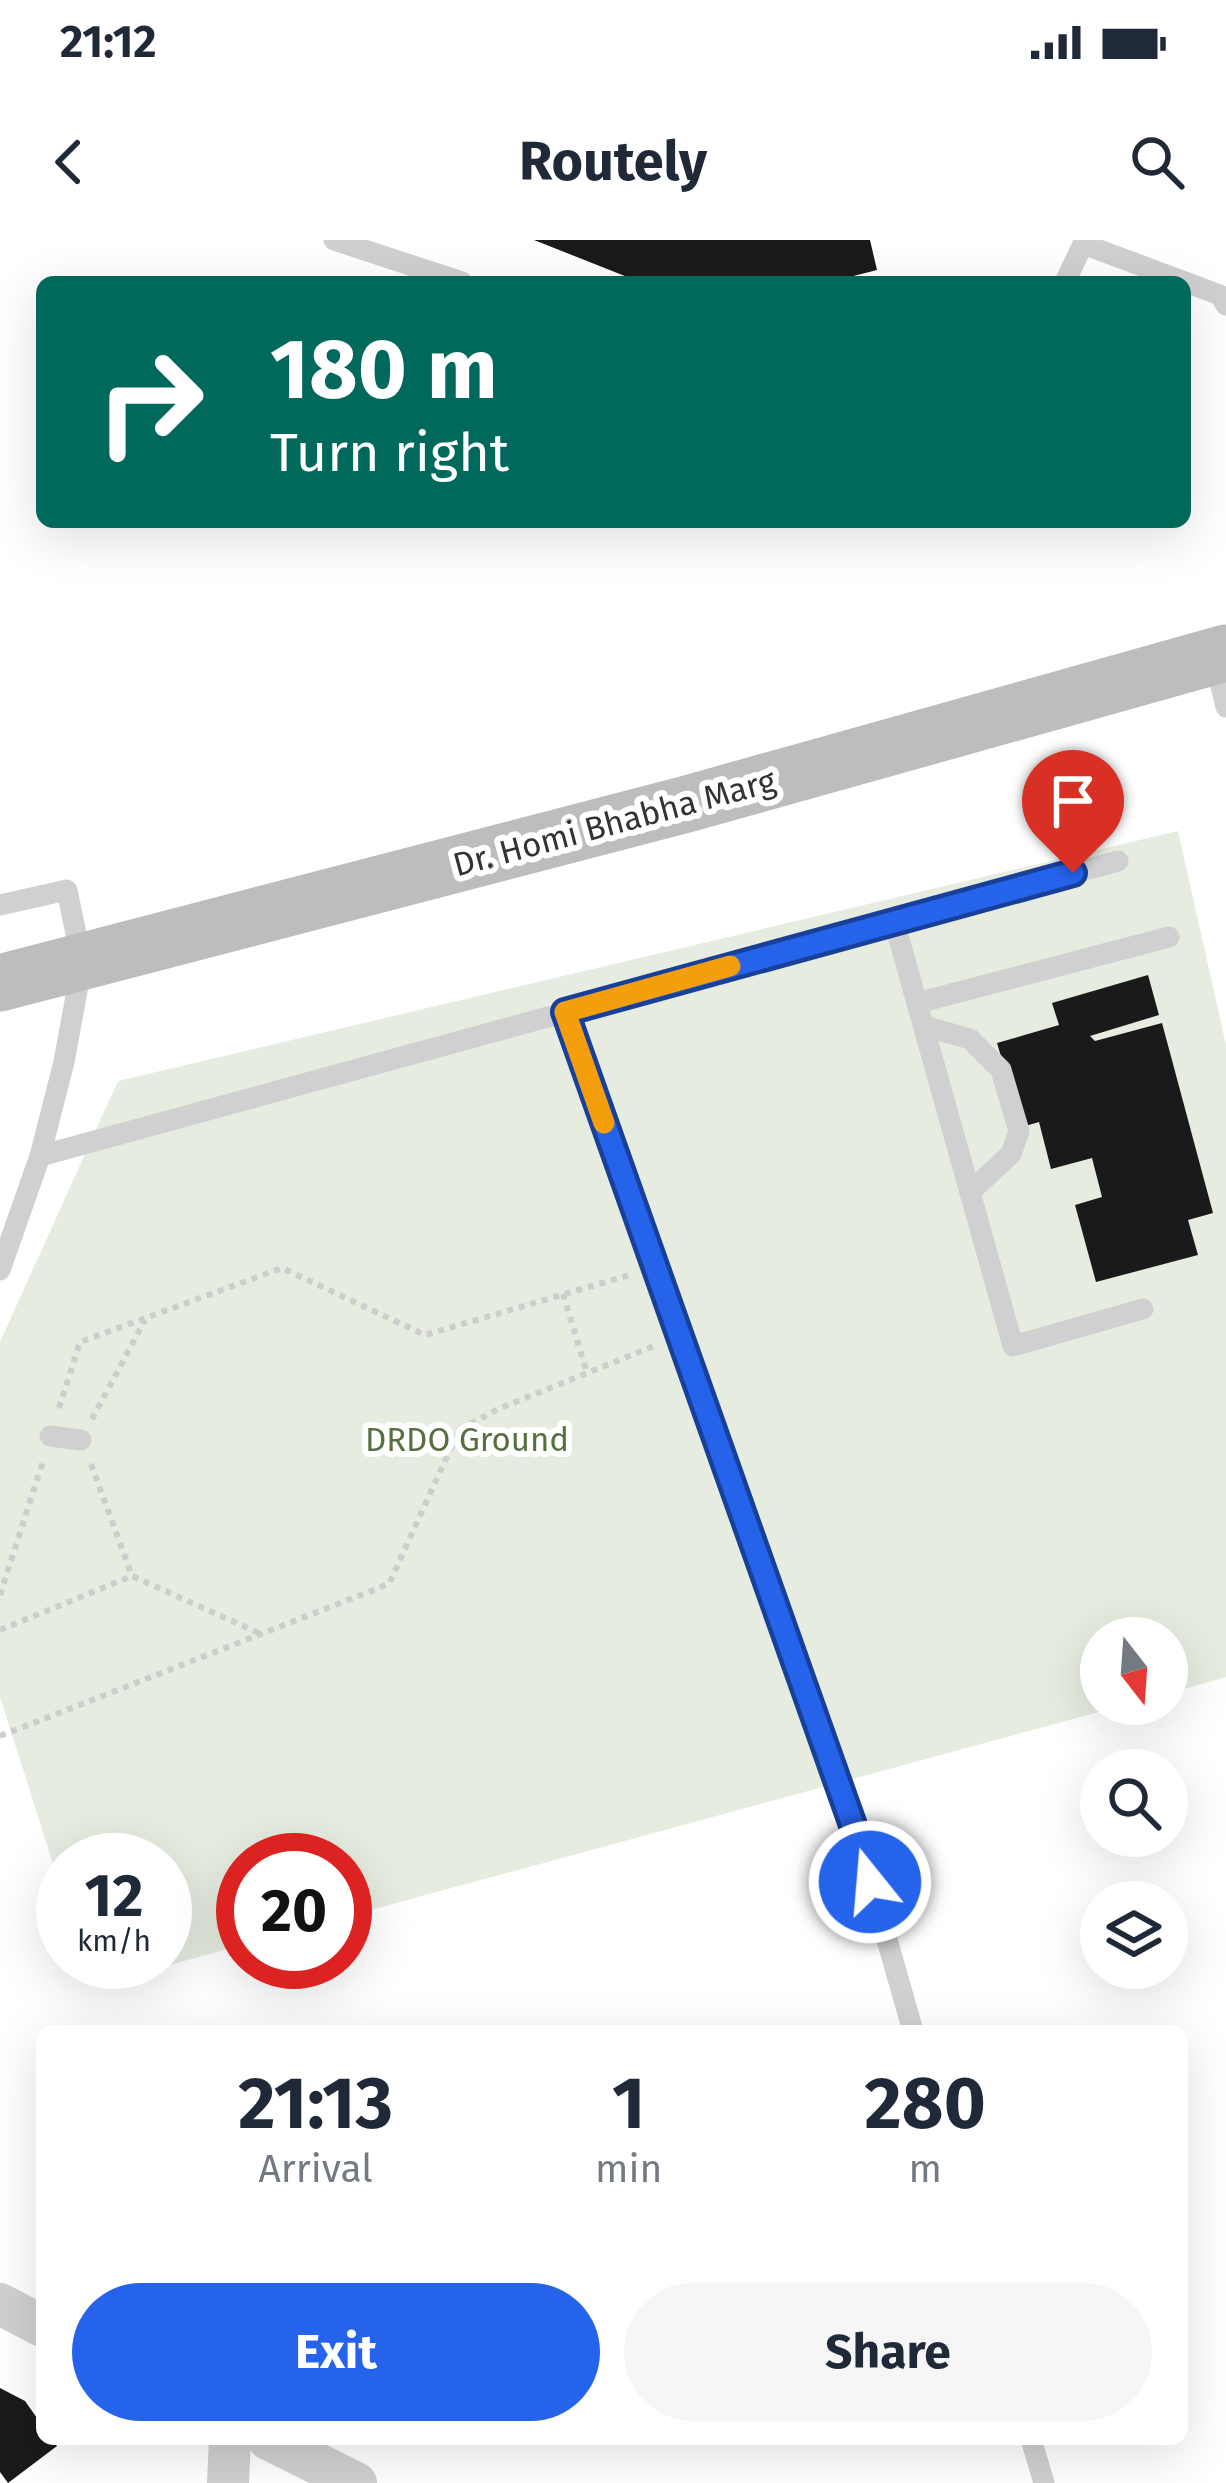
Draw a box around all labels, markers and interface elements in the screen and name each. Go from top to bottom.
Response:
text: 21:12 [60,15,157,69]
icon: back [36,129,102,195]
icon: search [1124,129,1190,195]
text: Routely [519,130,707,194]
text: 180 m [270,319,498,420]
icon: right [72,324,228,480]
text: Turn right [270,421,509,485]
pin [1022,750,1124,873]
street label: Dr. Homi Bhabha Marg [449,760,781,885]
icon: arrive [1040,768,1106,834]
park label: DRDO Ground [365,1420,569,1460]
north arrow [1080,1617,1188,1725]
map controls [1080,1617,1188,1989]
button: search [1080,1749,1188,1857]
position arrow [807,1819,933,1945]
speed limit sign: 20 [216,1833,372,1989]
text: 12 [85,1860,143,1932]
button: layers [1080,1881,1188,1989]
text: km/h [77,1923,151,1959]
text: 21:13 [238,2061,393,2147]
text: 1 [612,2061,645,2147]
text: 280 [865,2061,986,2147]
text: Arrival [258,2146,373,2192]
text: min [595,2146,662,2192]
text: m [908,2146,942,2192]
button: Exit [72,2283,600,2421]
button: Share [624,2283,1152,2421]

